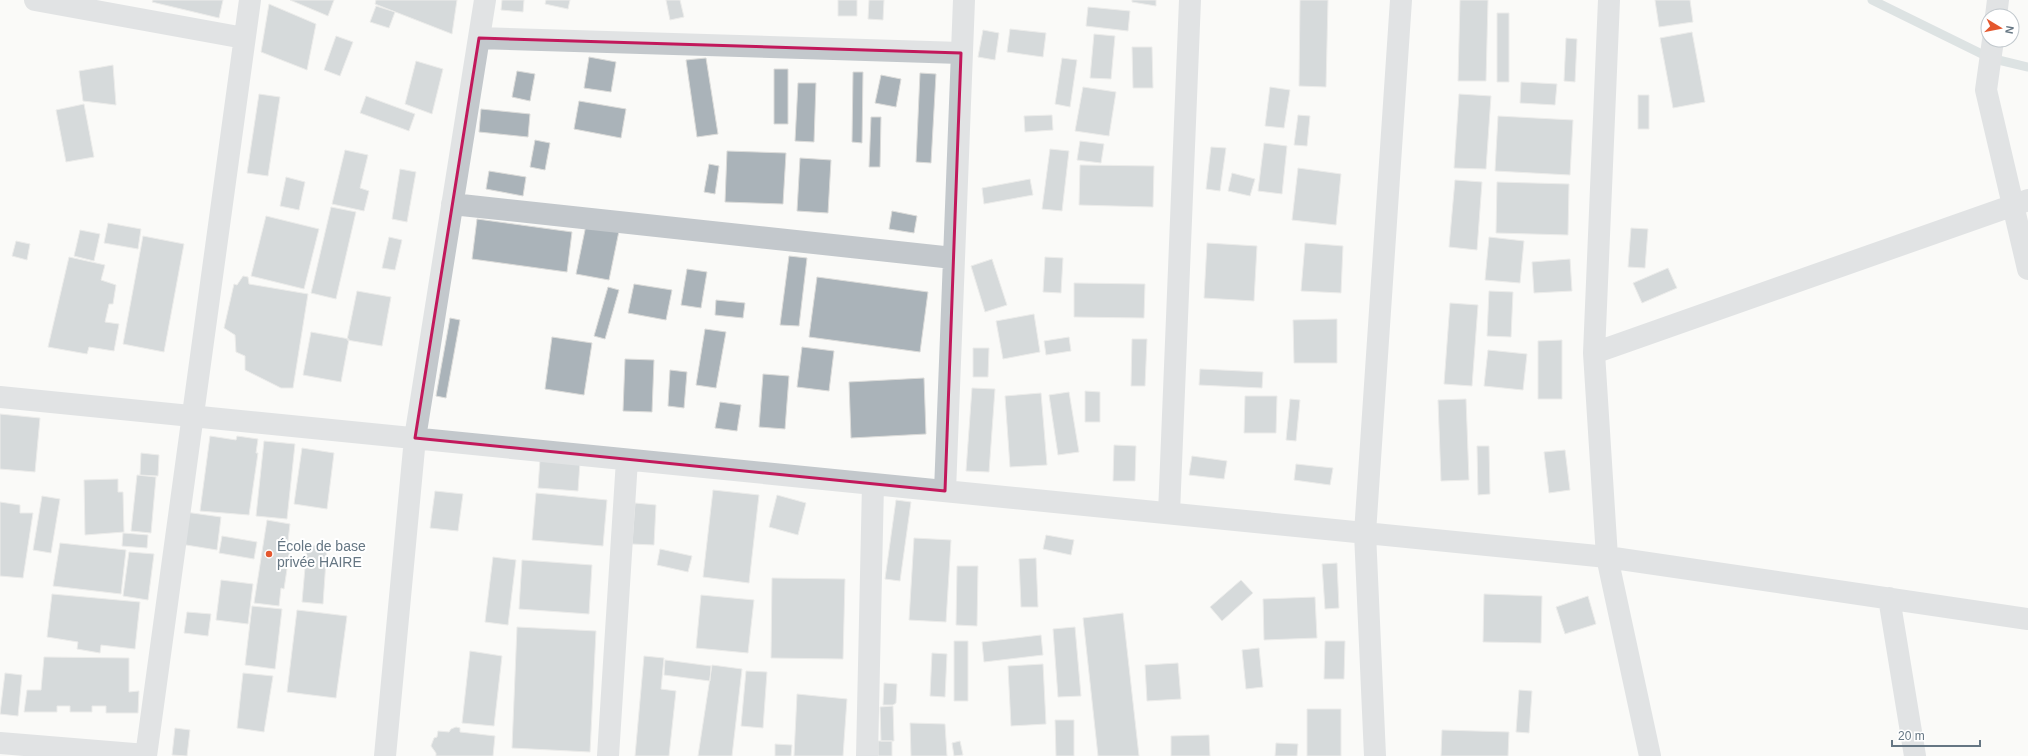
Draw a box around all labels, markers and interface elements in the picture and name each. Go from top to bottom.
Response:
north arrow [1980,8,2020,48]
text: N [2003,25,2016,35]
place label: École de base privée HAIRE [277,538,366,570]
marker: École de base privée HAIRE [264,549,274,559]
scale bar [1892,722,1980,748]
text: 20 m [1898,729,1925,743]

